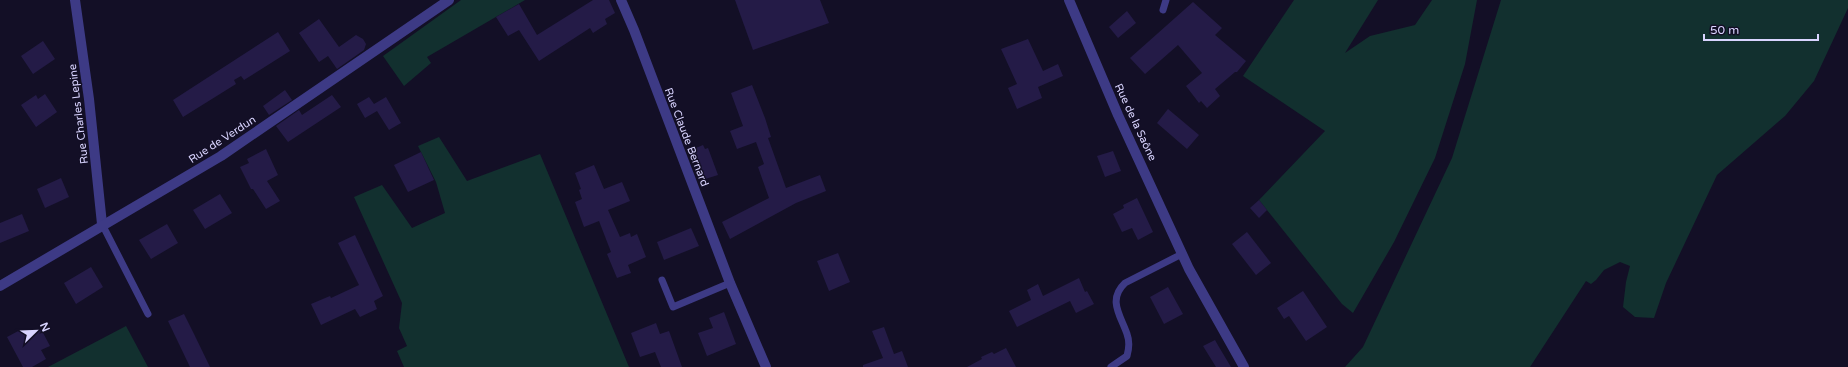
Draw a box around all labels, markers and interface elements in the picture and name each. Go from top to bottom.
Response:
scale bar [1704,16,1818,42]
text: 50 m [1710,23,1739,37]
street label: Rue Charles Lepine [66,63,91,165]
street label: Rue de la Saône [1112,81,1159,163]
street label: Rue Claude Bernard [662,86,711,188]
street label: Rue de Verdun [186,113,258,166]
north arrow [16,311,56,351]
text: N [37,321,52,334]

